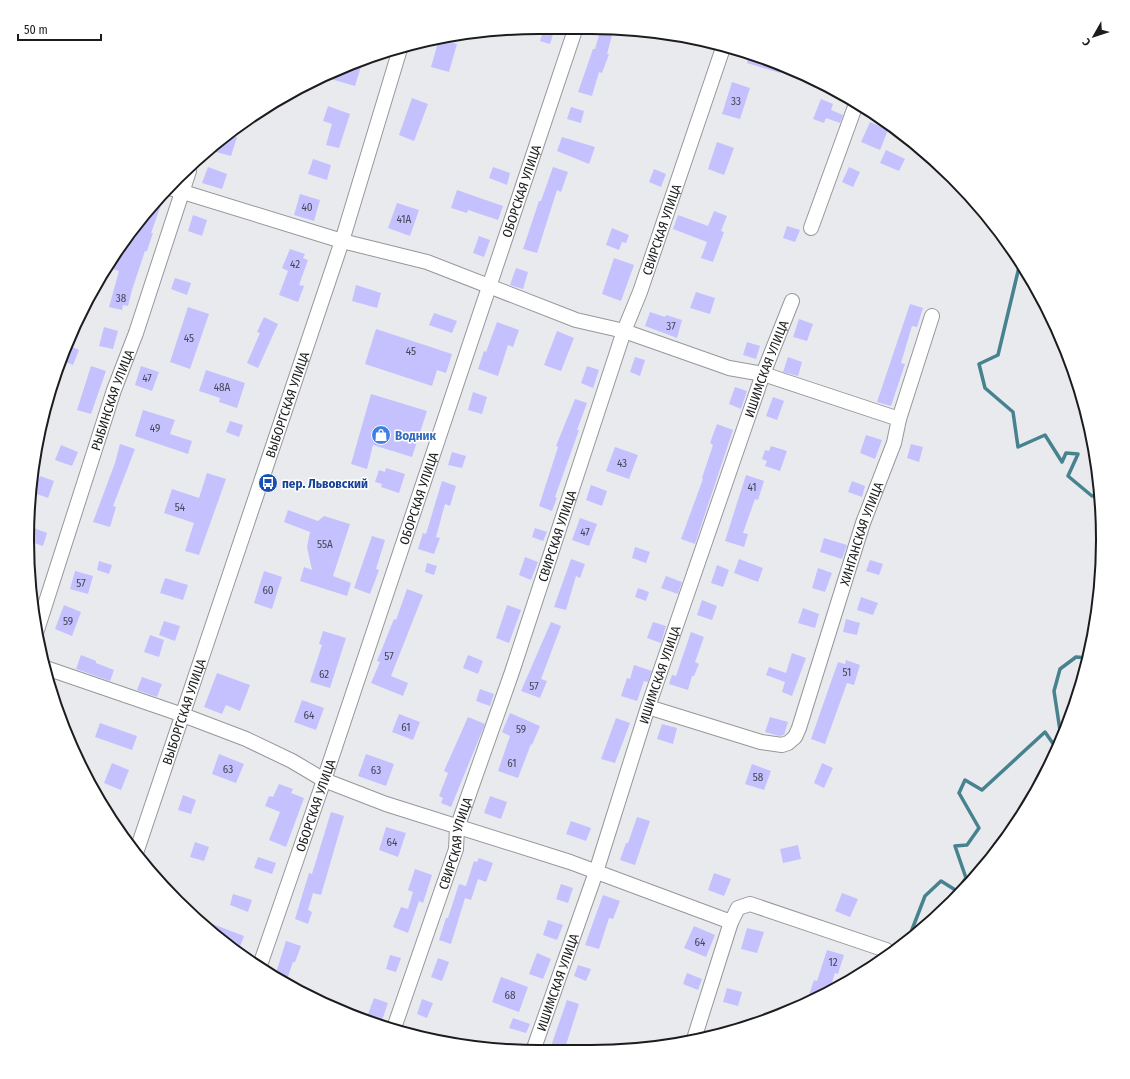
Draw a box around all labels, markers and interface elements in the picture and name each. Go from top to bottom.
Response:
scale bar [18,16,101,42]
north arrow [1074,16,1114,56]
text: 50 m [24,23,48,37]
text: С [1080,35,1093,48]
house number: 33 [731,95,741,108]
street label: ОБОРСКАЯ УЛИЦА [499,143,544,239]
street label: СВИРСКАЯ УЛИЦА [639,182,684,277]
house number: 40 [301,201,313,214]
house number: 41А [397,213,412,226]
house number: 42 [290,258,300,271]
house number: 38 [116,292,127,305]
street label: ИШИМСКАЯ УЛИЦА [741,318,791,419]
house number: 37 [666,320,676,333]
house number: 45 [184,332,194,345]
house number: 45 [406,345,416,358]
street label: РЫБИНСКАЯ УЛИЦА [88,347,137,452]
street label: ВЫБОРГСКАЯ УЛИЦА [262,350,312,459]
house number: 47 [142,372,152,385]
house number: 48А [214,381,231,394]
house number: 49 [150,422,160,435]
shop icon: Водник [370,424,392,446]
place label: Водник [395,428,437,443]
street label: ОБОРСКАЯ УЛИЦА [396,450,441,547]
house number: 43 [617,457,627,470]
bus stop icon: пер. Львовский [257,472,279,494]
place label: пер. Львовский [282,476,368,491]
street label: ХИНГАНСКАЯ УЛИЦА [837,480,886,587]
house number: 41 [747,481,757,494]
street label: СВИРСКАЯ УЛИЦА [535,488,579,584]
house number: 54 [175,501,186,514]
house number: 47 [580,526,590,539]
house number: 55А [317,538,333,551]
house number: 57 [76,577,86,590]
house number: 60 [262,584,274,597]
house number: 59 [63,615,73,628]
street label: ИШИМСКАЯ УЛИЦА [636,624,683,726]
house number: 57 [384,650,394,663]
street label: ВЫБОРГСКАЯ УЛИЦА [159,657,208,766]
house number: 51 [843,666,851,679]
house number: 62 [319,668,329,681]
house number: 57 [529,680,539,693]
house number: 64 [304,709,315,722]
house number: 61 [401,721,411,734]
house number: 59 [516,723,526,736]
street label: ОБОРСКАЯ УЛИЦА [292,757,338,854]
house number: 61 [507,757,517,770]
house number: 63 [223,763,233,776]
house number: 63 [371,764,381,777]
house number: 58 [753,771,764,784]
street label: СВИРСКАЯ УЛИЦА [435,795,475,891]
house number: 64 [387,836,398,849]
street label: ИШИМСКАЯ УЛИЦА [533,931,581,1033]
house number: 64 [695,936,706,949]
house number: 12 [828,956,838,969]
house number: 68 [505,989,516,1002]

